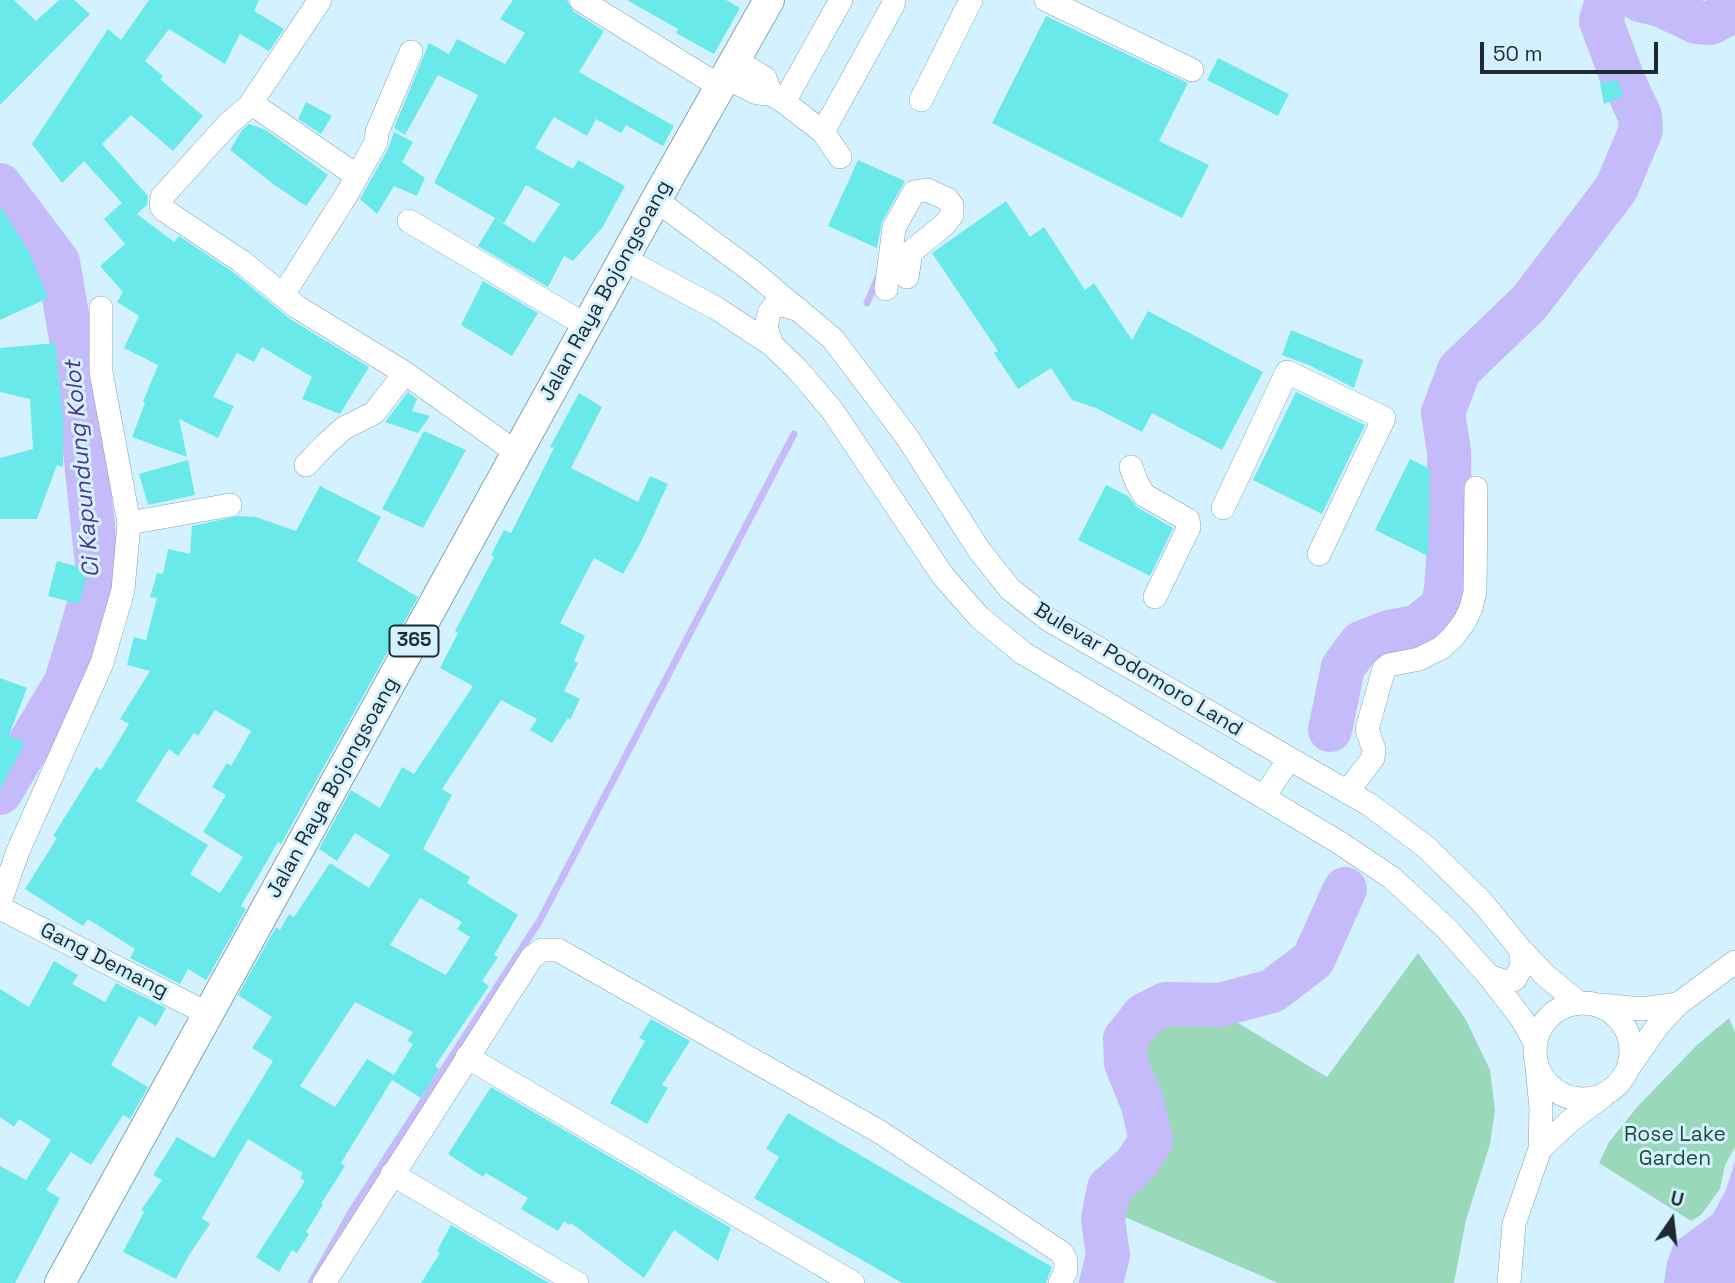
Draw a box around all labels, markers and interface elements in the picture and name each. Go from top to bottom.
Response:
scale bar [1483,28,1662,72]
text: 50 m [1493,40,1543,67]
street label: Jalan Raya Bojongsoang [535,176,677,406]
water label: Ci Kapundung Kolot [60,359,106,579]
street label: Bulevar Podomoro Land [1029,598,1247,742]
road number: 365 [390,626,438,656]
street label: Jalan Raya Bojongsoang [262,673,404,903]
street label: Gang Demang [36,918,172,1004]
park label: Rose Lake Garden [1624,1122,1726,1172]
north arrow [1637,1185,1707,1255]
text: U [1668,1185,1686,1213]

